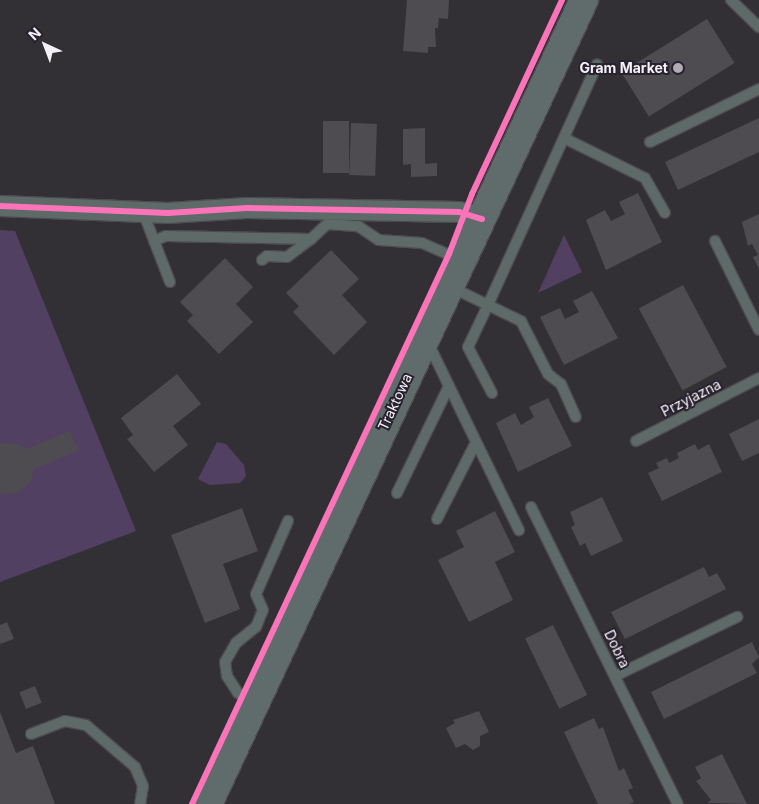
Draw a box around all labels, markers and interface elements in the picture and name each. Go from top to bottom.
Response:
north arrow [20,20,70,70]
text: N [25,24,44,44]
place label: Gram Market [579,60,668,76]
marker: Gram Market [672,62,684,74]
street label: Traktowa [375,371,415,433]
street label: Przyjazna [658,376,724,420]
street label: Dobra [601,627,633,671]

